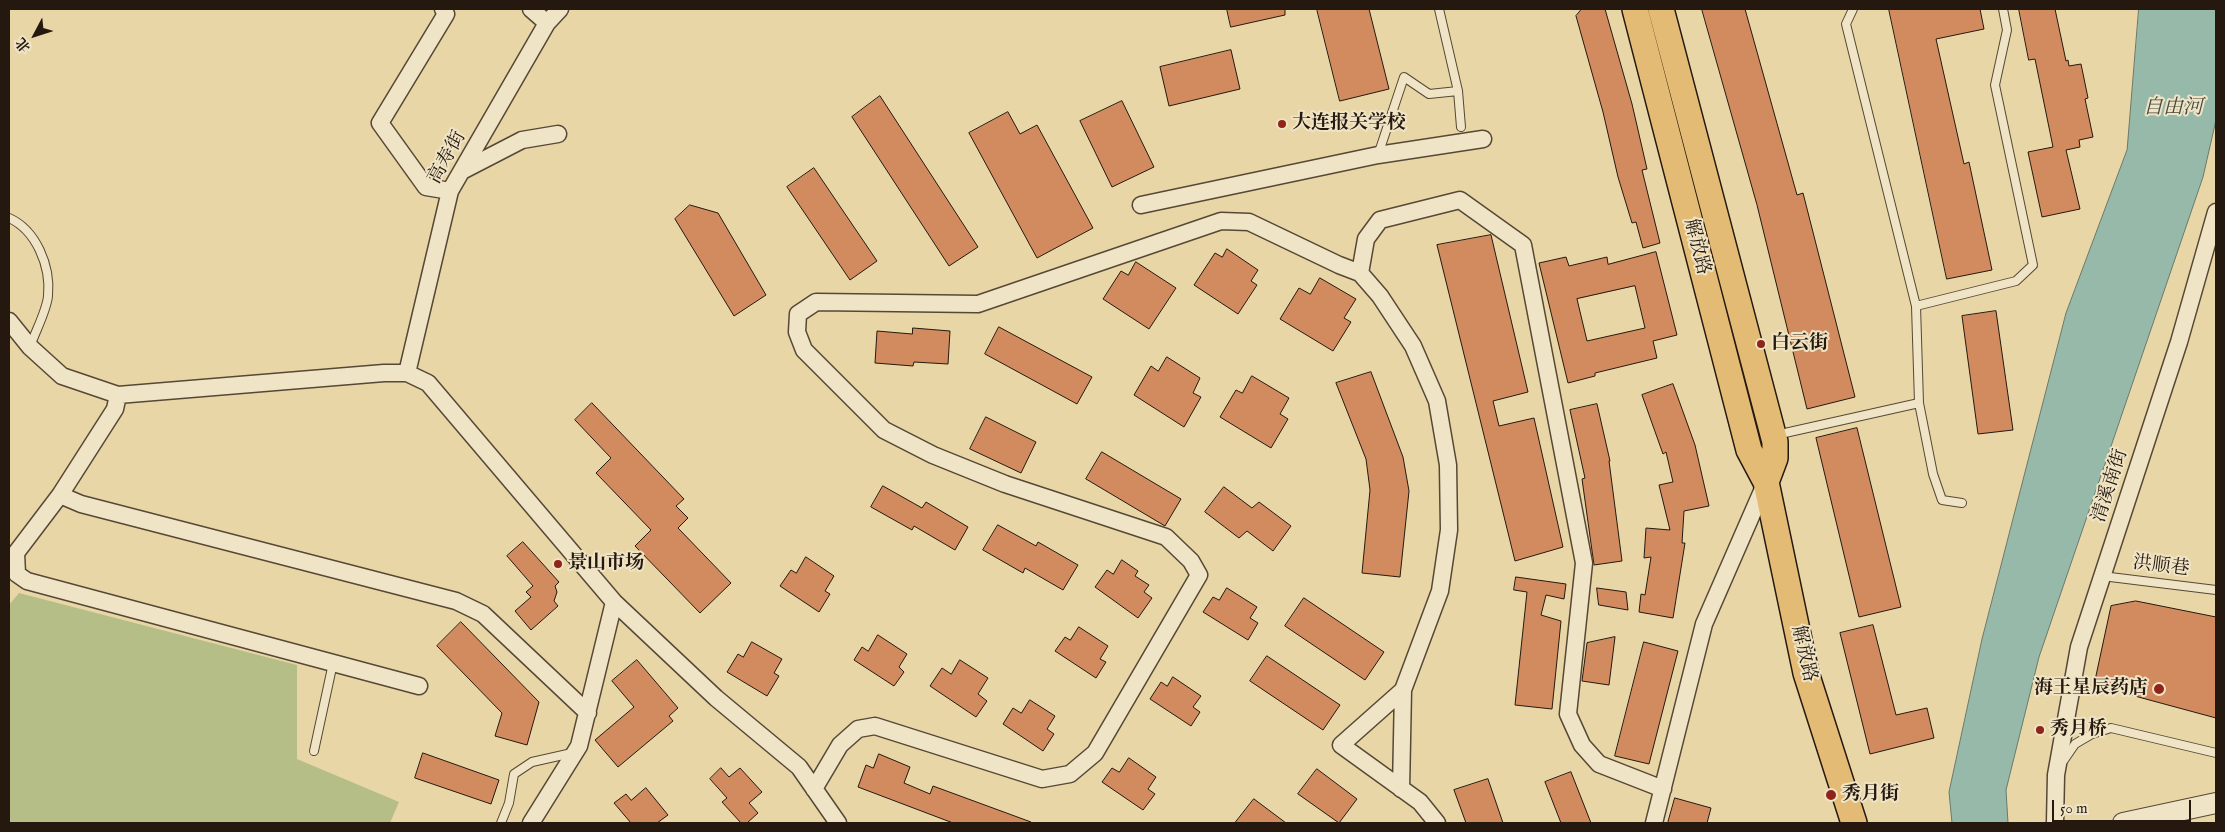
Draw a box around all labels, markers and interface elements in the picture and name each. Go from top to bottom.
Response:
north arrow [10,10,60,60]
text: 北 [12,33,35,56]
water label: 自由河 [2143,97,2203,121]
place label: 大连报关学校 [1292,113,1406,135]
marker: 大连报关学校 [1276,118,1288,130]
street label: 高寿街 [424,128,472,188]
street label: 解放路 [1678,217,1714,277]
place label: 白云街 [1771,333,1828,355]
marker: 白云街 [1755,338,1767,350]
street label: 清溪南街 [2088,446,2134,526]
street label: 洪顺巷 [2131,552,2191,582]
place label: 景山市场 [568,553,644,575]
marker: 景山市场 [552,558,564,570]
street label: 解放路 [1785,624,1821,684]
place label: 海王星辰药店 [2034,678,2148,700]
marker: 海王星辰药店 [2152,682,2166,696]
place label: 秀月桥 [2050,719,2107,741]
marker: 秀月桥 [2034,724,2046,736]
place label: 秀月街 [1842,784,1899,806]
marker: 秀月街 [1824,788,1838,802]
scale bar [2055,790,2194,822]
text: 50 m [2060,799,2088,818]

